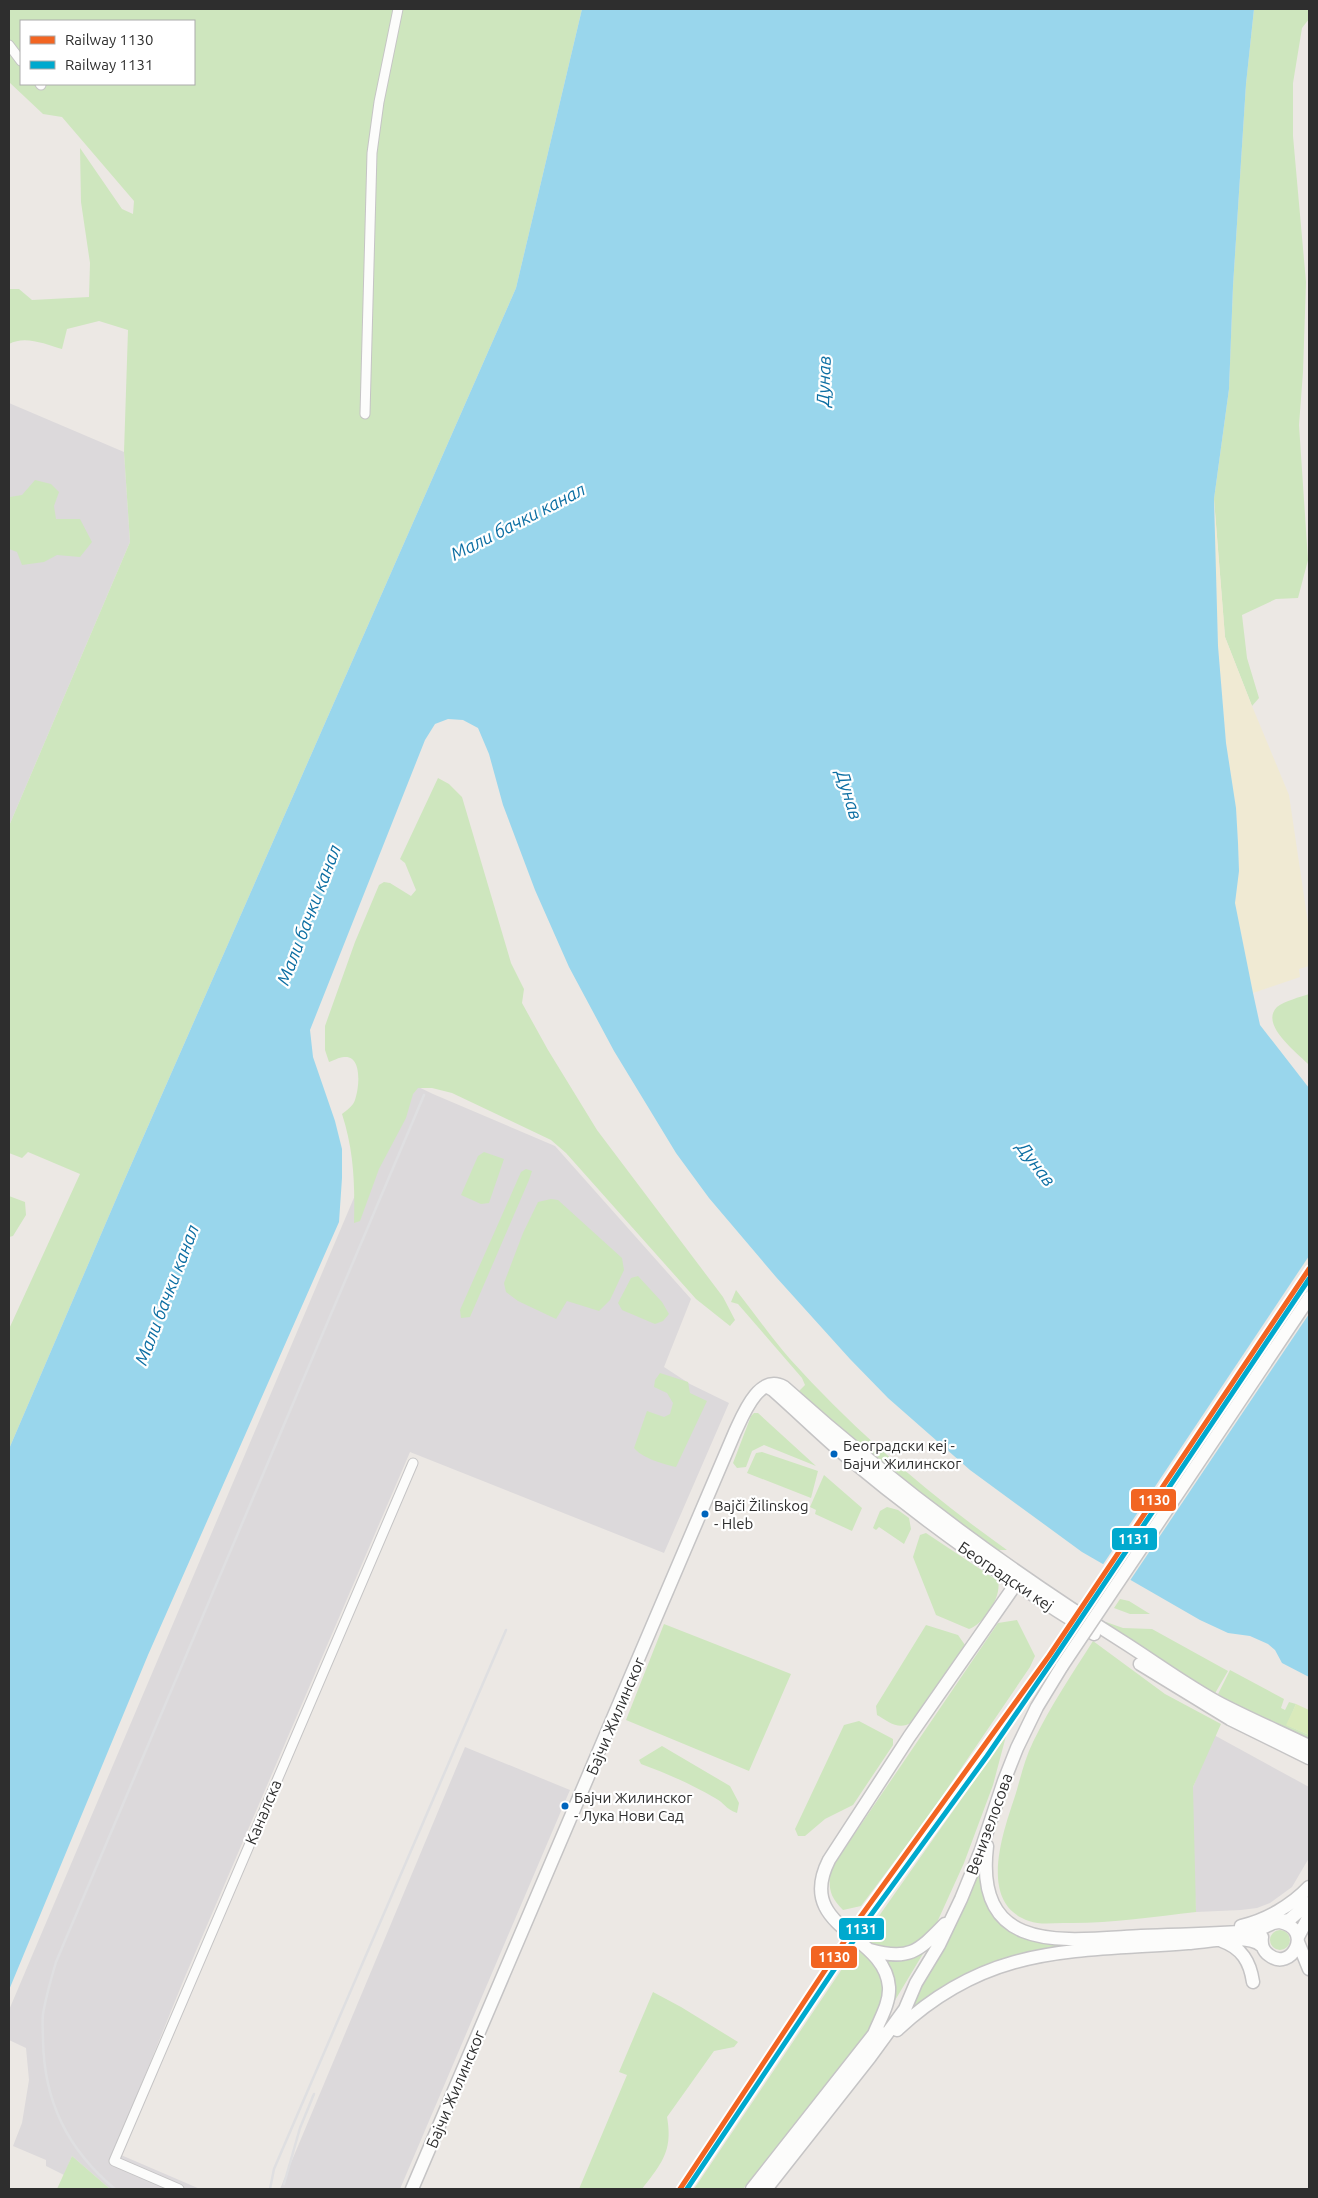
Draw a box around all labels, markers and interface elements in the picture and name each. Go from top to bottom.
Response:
legend [20,20,195,85]
text: Railway 1130 [65,31,153,48]
text: Railway 1131 [65,56,153,73]
water label: Дунав [812,355,834,409]
water label: Мали бачки канал [447,478,588,564]
water label: Дунав [832,766,867,822]
water label: Мали бачки канал [272,842,344,988]
water label: Дунав [1012,1136,1060,1190]
water label: Мали бачки канал [130,1222,202,1368]
place label: Београдски кеј - Бајчи Жилинског [843,1437,961,1472]
marker: Београдски кеј - Бајчи Жилинског [829,1449,839,1459]
line badge: 1130 [1130,1488,1177,1512]
text: 1130 [1138,1492,1170,1508]
place label: Bajči Žilinskog - Hleb [714,1497,809,1532]
marker: Bajči Žilinskog - Hleb [700,1509,710,1519]
line badge: 1131 [1111,1527,1158,1551]
text: 1131 [1118,1531,1150,1547]
street label: Београдски кеј [955,1538,1057,1614]
street label: Бајчи Жилинског [582,1654,648,1778]
street label: Венизелосова [962,1771,1016,1877]
street label: Каналска [241,1777,285,1847]
place label: Бајчи Жилинског - Лука Нови Сад [574,1789,692,1824]
marker: Бајчи Жилинског - Лука Нови Сад [560,1801,570,1811]
line badge: 1131 [838,1917,885,1941]
text: 1131 [845,1921,877,1937]
line badge: 1130 [810,1945,858,1969]
text: 1130 [818,1949,850,1965]
street label: Бајчи Жилинског [422,2027,488,2151]

